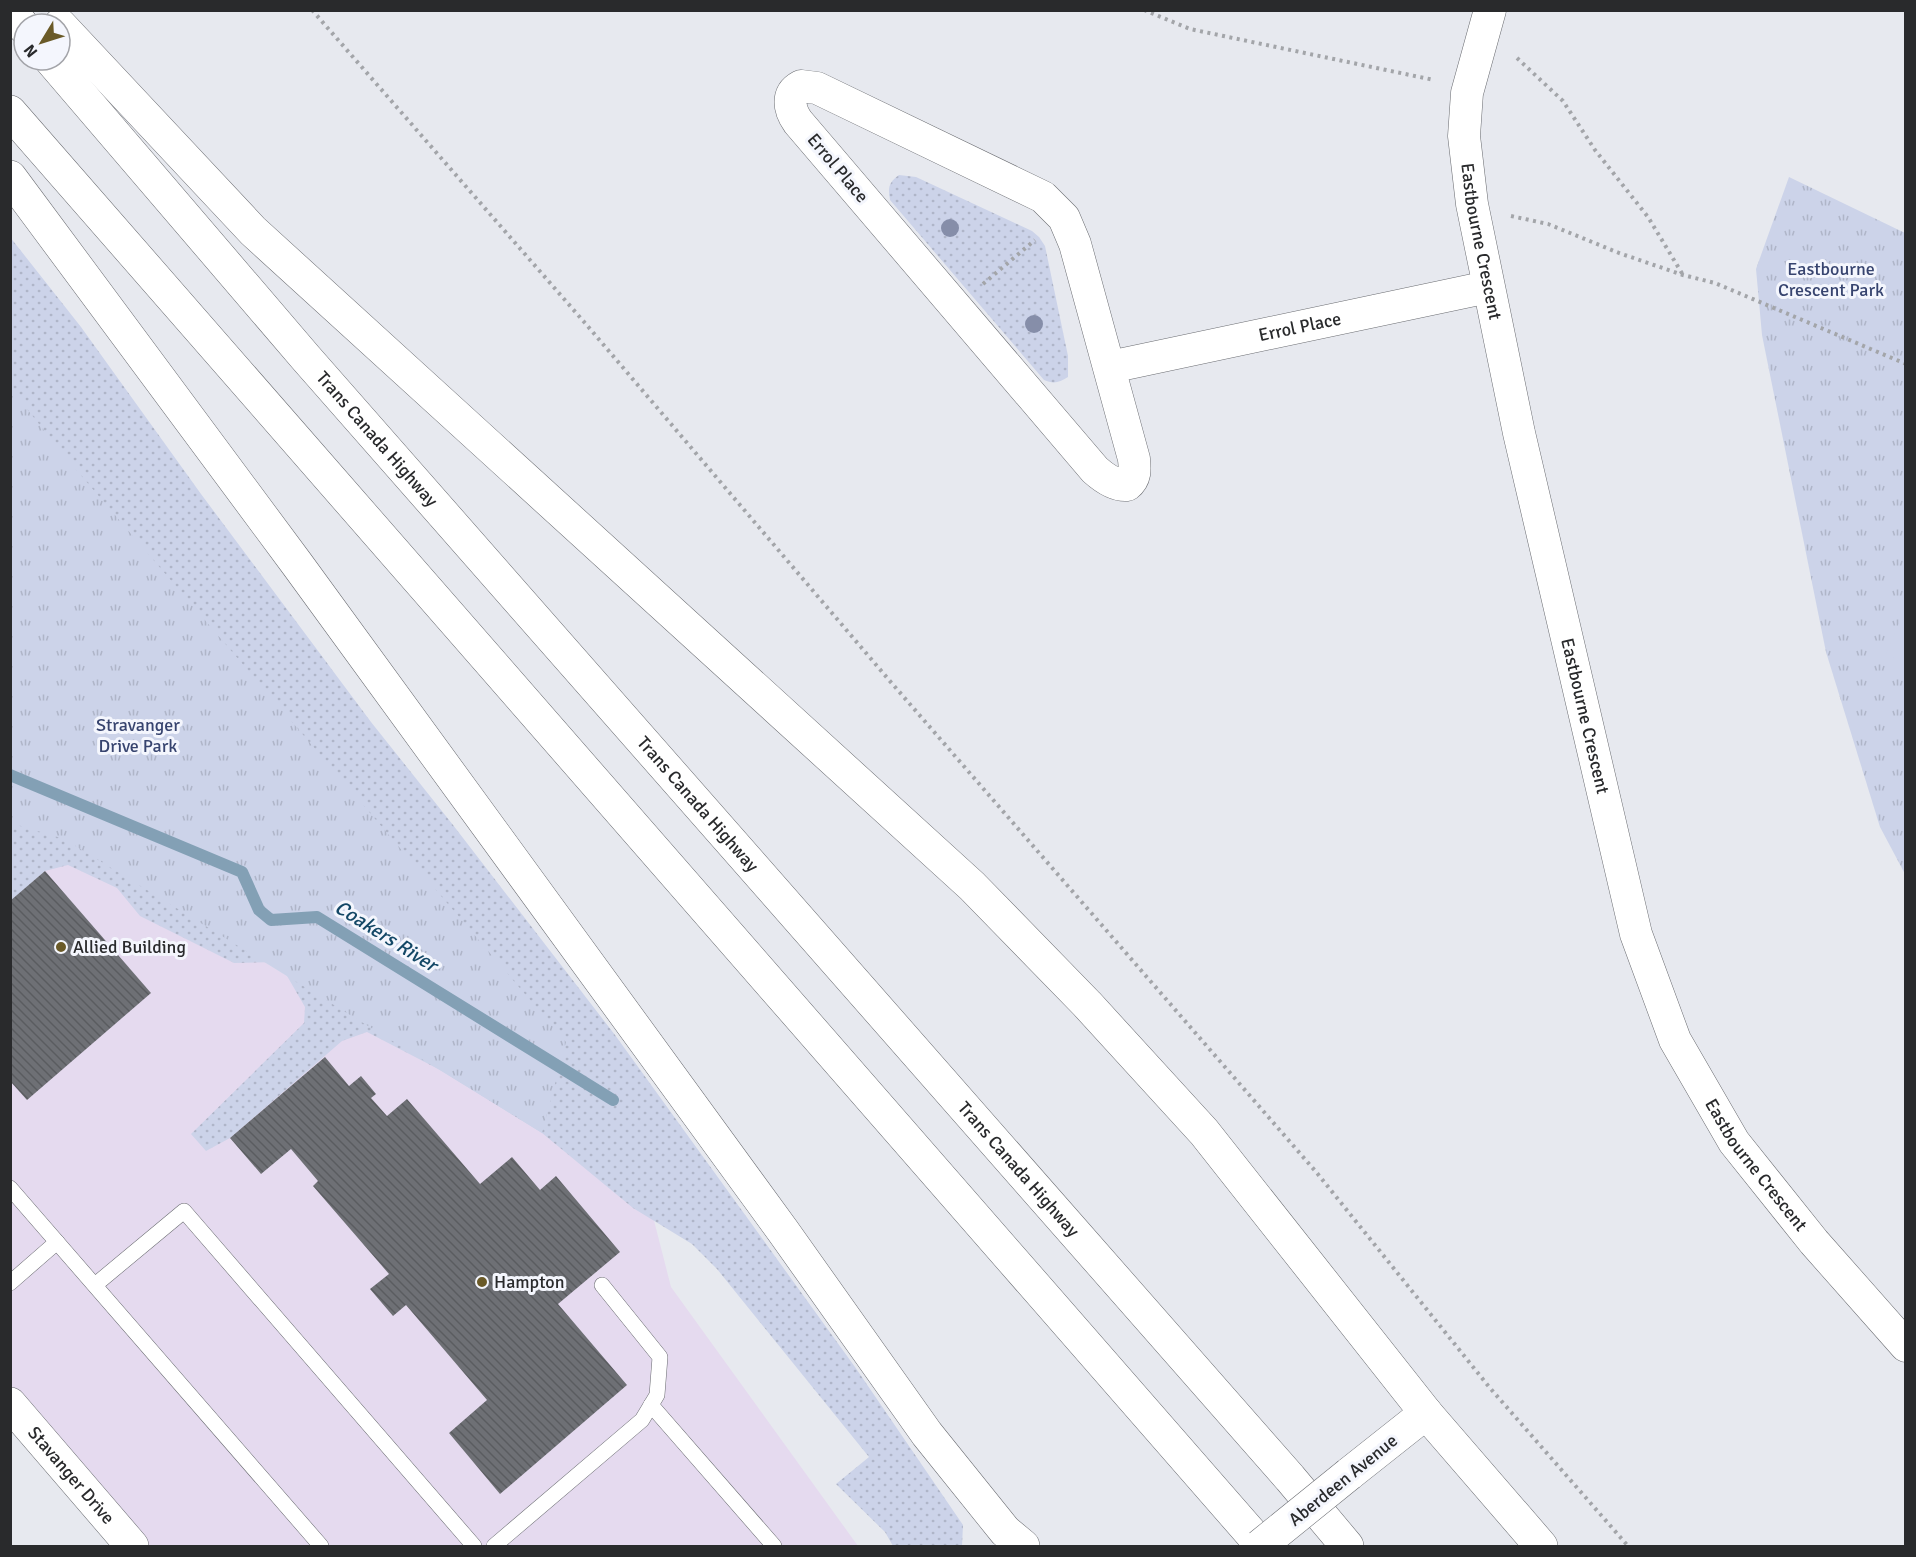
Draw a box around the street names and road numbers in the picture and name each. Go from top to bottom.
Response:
street label: Errol Place [803,129,873,207]
street label: Eastbourne Crescent [1456,162,1506,322]
street label: Errol Place [1257,307,1343,346]
street label: Trans Canada Highway [312,367,443,512]
street label: Eastbourne Crescent [1556,636,1614,796]
street label: Trans Canada Highway [633,732,764,877]
street label: Eastbourne Crescent [1700,1095,1812,1235]
street label: Trans Canada Highway [953,1097,1084,1242]
street label: Stavanger Drive [23,1422,119,1529]
street label: Aberdeen Avenue [1284,1429,1402,1531]

